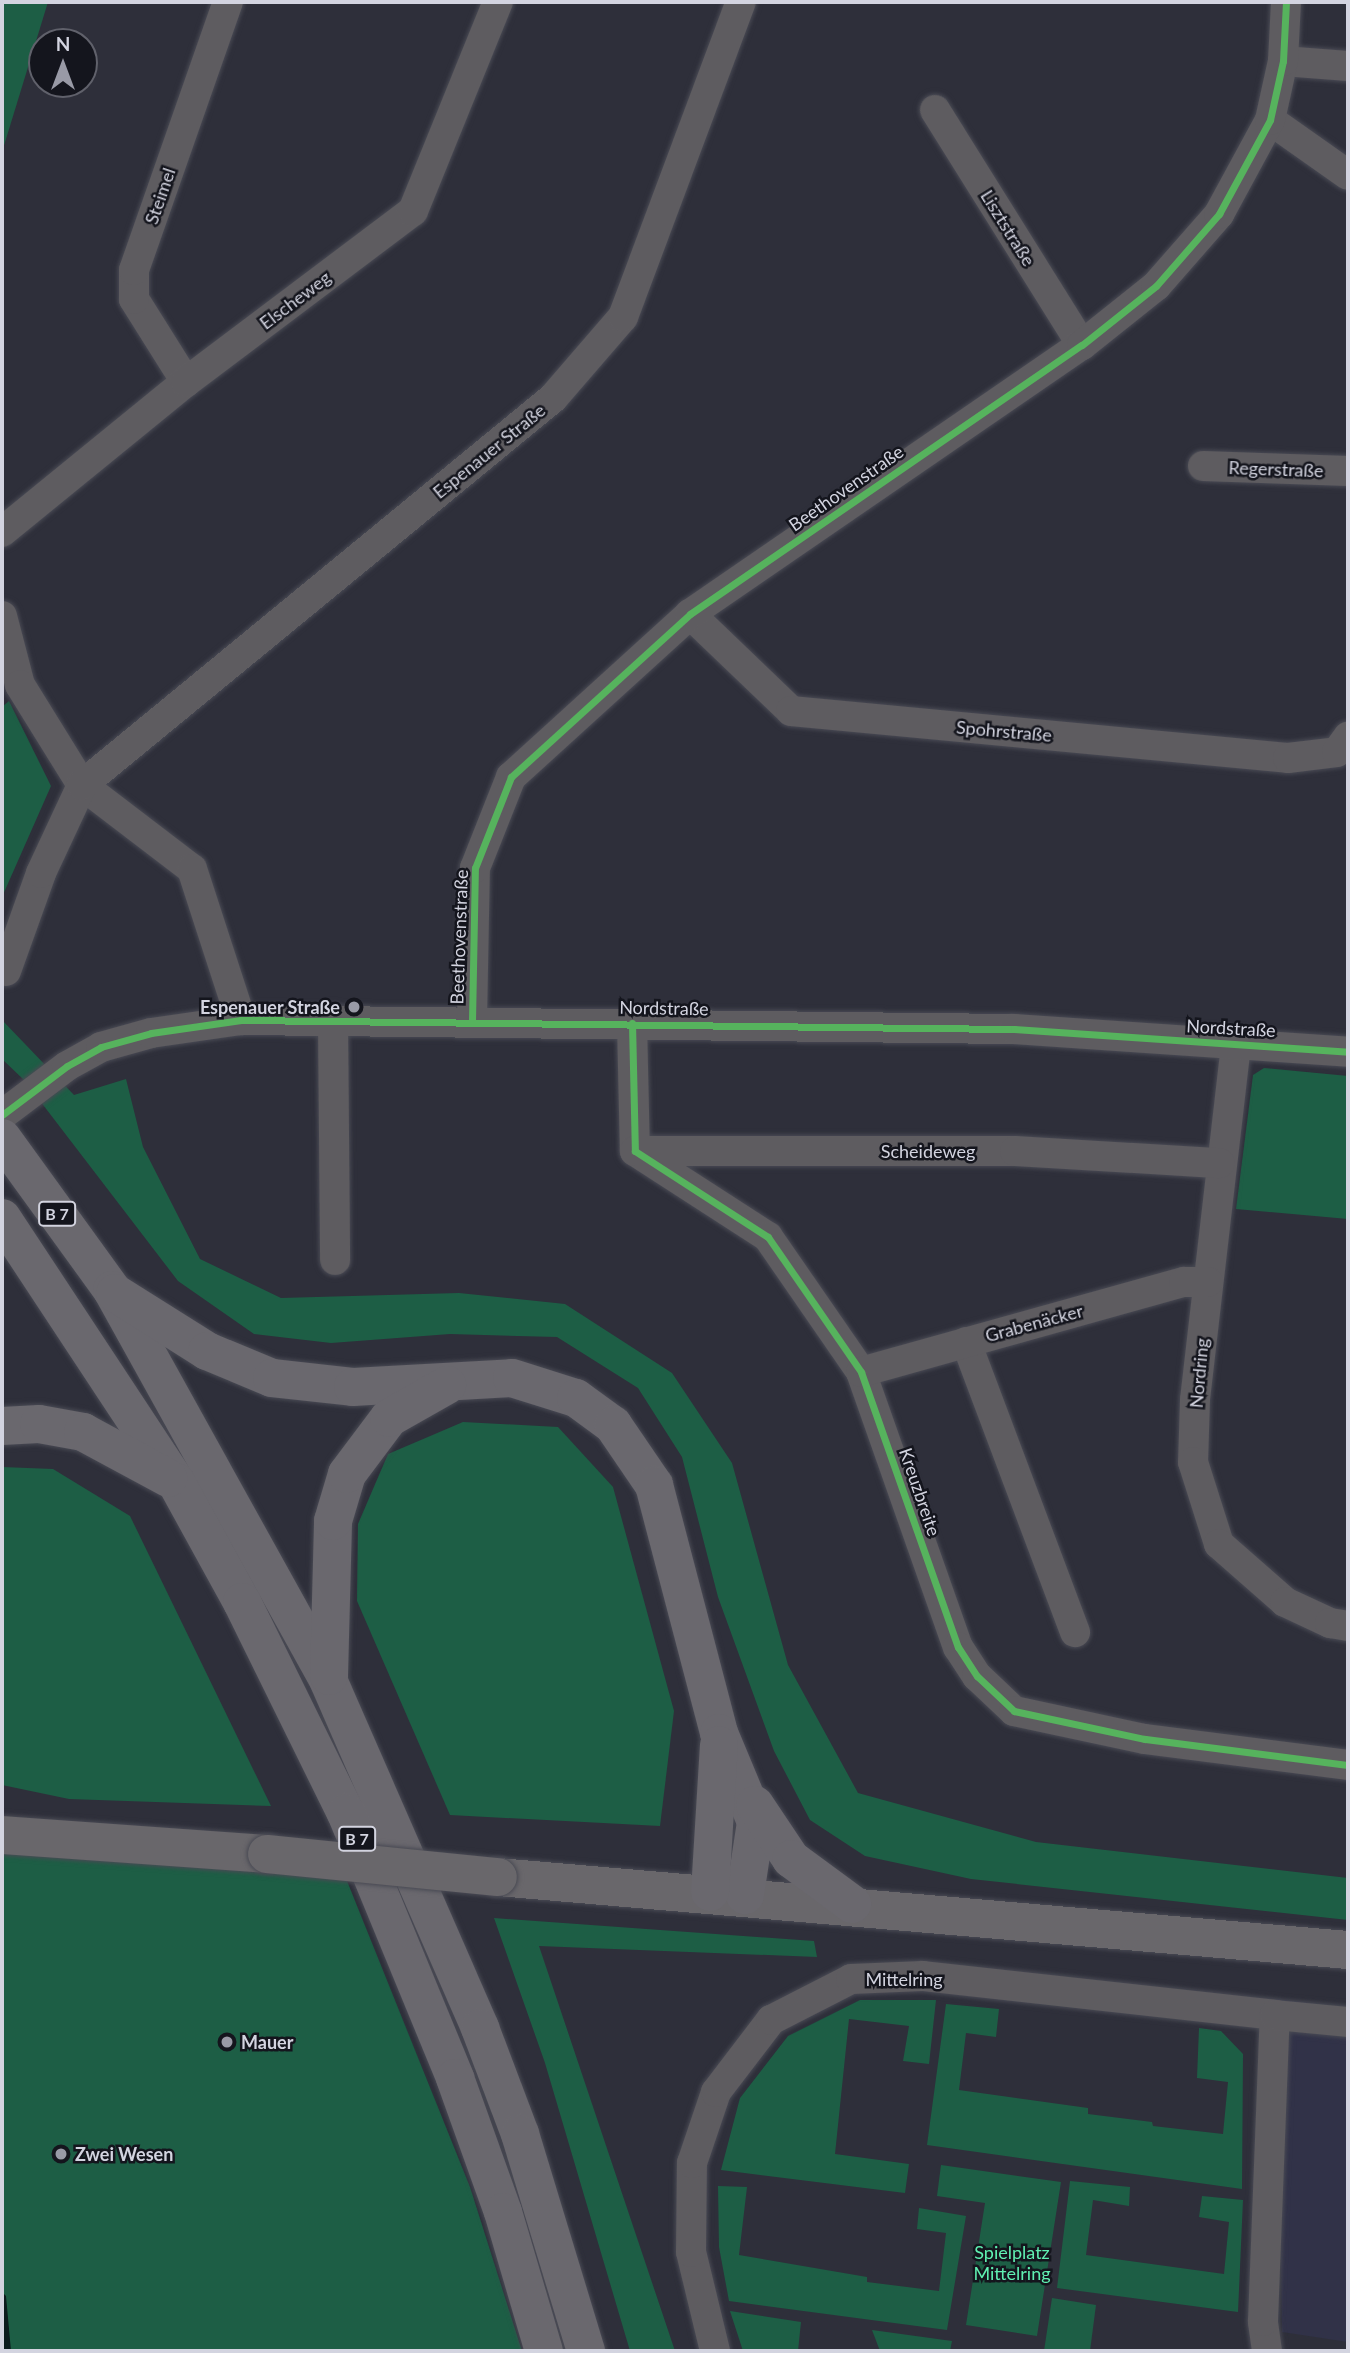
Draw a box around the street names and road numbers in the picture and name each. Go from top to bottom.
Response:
street label: Steimel [140,165,180,227]
street label: Lisztstraße [976,186,1040,270]
street label: Elscheweg [255,266,335,334]
street label: Espenauer Straße [428,399,550,503]
street label: Beethovenstraße [785,440,907,536]
street label: Regerstraße [1228,457,1324,481]
street label: Spohrstraße [955,716,1053,746]
street label: Beethovenstraße [446,869,472,1005]
street label: Nordstraße [619,996,709,1020]
street label: Nordstraße [1186,1015,1276,1041]
street label: Scheideweg [881,1140,975,1162]
road number: B 7 [38,1202,76,1226]
street label: Grabenäcker [983,1300,1085,1346]
street label: Nordring [1185,1337,1213,1409]
street label: Kreuzbreite [895,1445,945,1539]
road number: B 7 [338,1826,376,1852]
street label: Mittelring [865,1968,943,1990]

